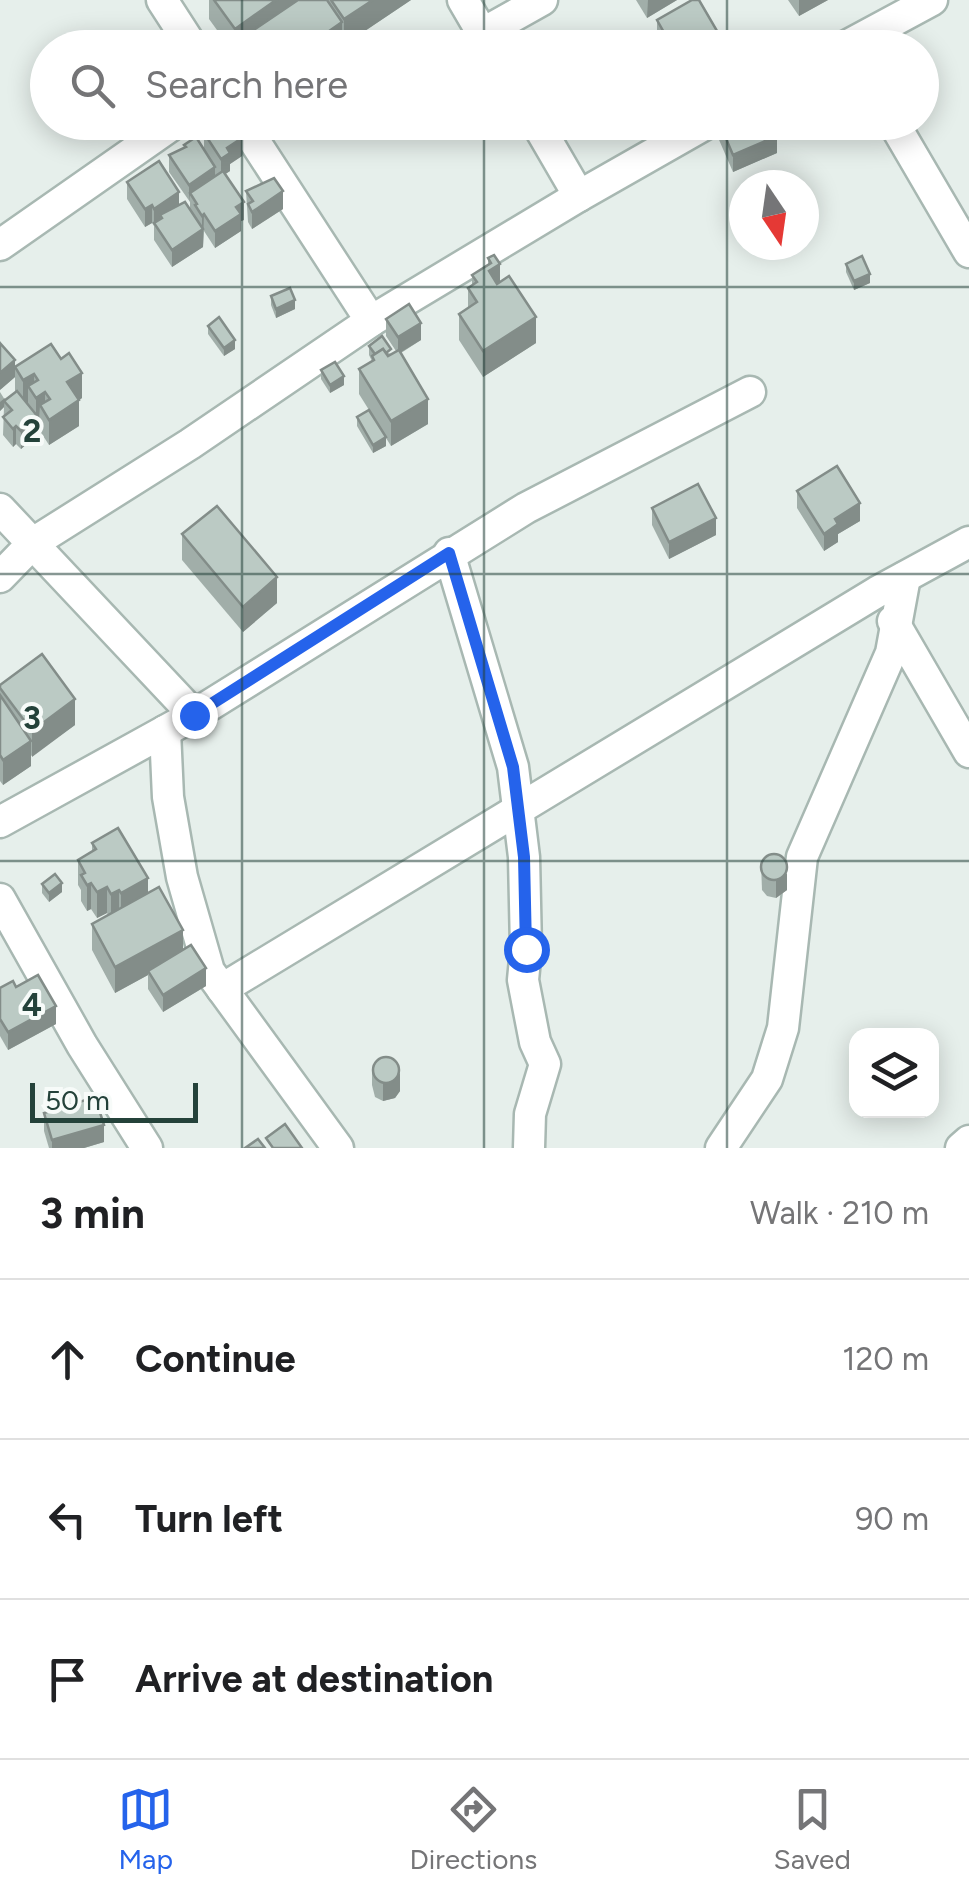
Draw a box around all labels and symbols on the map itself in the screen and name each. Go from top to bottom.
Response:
north arrow [729,170,819,260]
text: 2 [23,412,41,450]
route end [172,693,218,739]
text: 3 [23,699,41,737]
route start [504,927,550,973]
text: 4 [22,986,42,1024]
scale bar [30,1078,198,1122]

